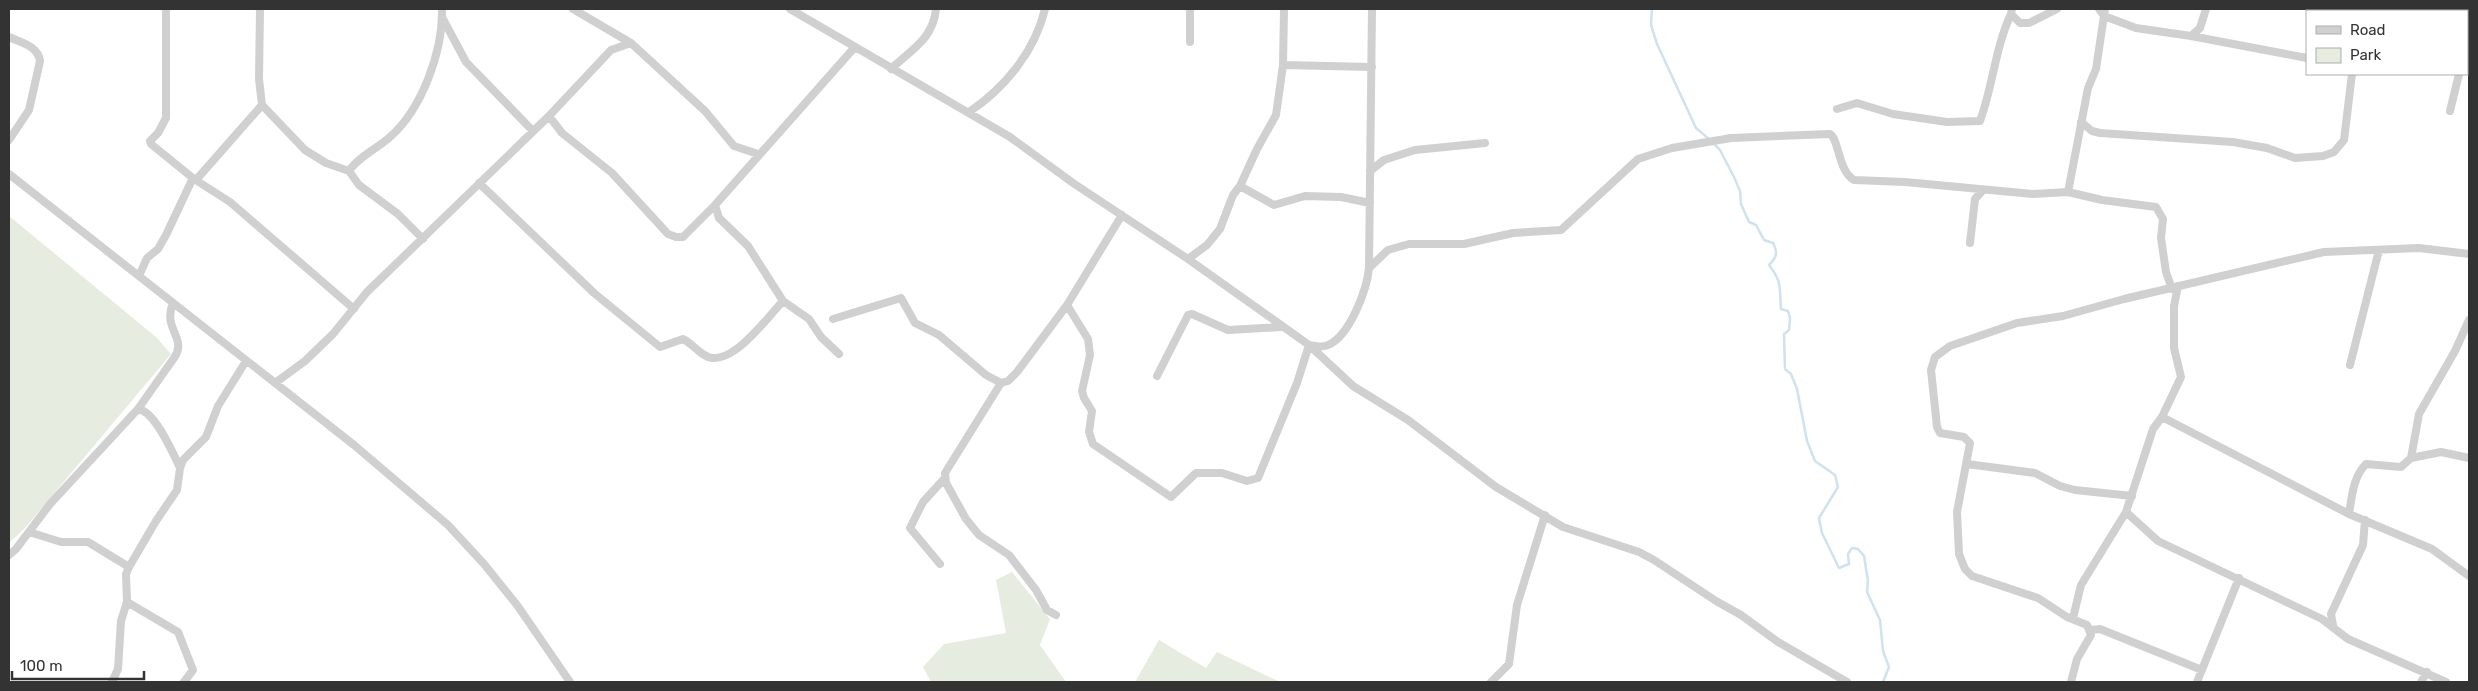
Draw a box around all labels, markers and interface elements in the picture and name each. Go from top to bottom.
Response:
legend [2306,10,2468,75]
text: Road [2350,21,2386,39]
text: Park [2350,46,2381,64]
scale bar [12,648,145,680]
text: 100 m [20,657,62,675]

